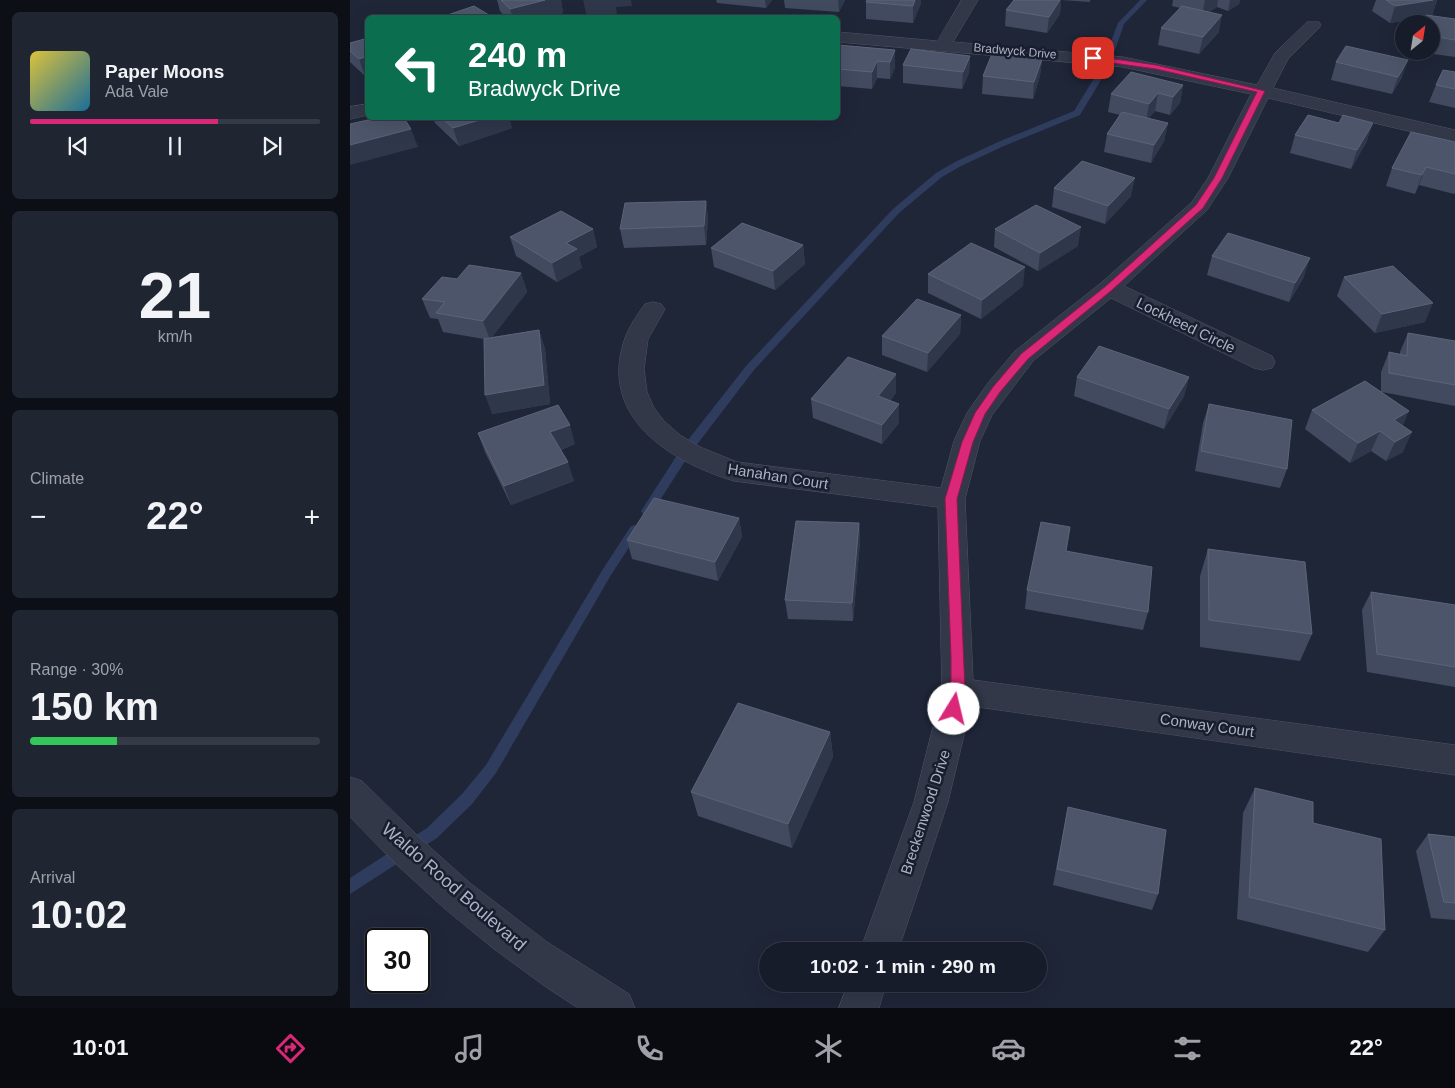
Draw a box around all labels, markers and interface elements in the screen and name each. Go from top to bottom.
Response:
north arrow [1395,15,1440,60]
map controls [1395,15,1440,60]
icon: left [385,35,450,100]
text: 240 m [468,35,567,74]
pin [1072,37,1114,79]
street label: Bradwyck Drive [973,40,1057,62]
icon: arrive [1079,44,1107,72]
text: Paper Moons [105,61,224,82]
text: Bradwyck Drive [468,76,621,101]
text: Ada Vale [105,83,169,100]
icon: previous [64,132,92,160]
icon: pause [161,132,189,160]
icon: next [258,132,286,160]
text: 21 [139,259,211,332]
street label: Lockheed Circle [1134,294,1238,356]
text: km/h [158,328,192,345]
street label: Hanahan Court [726,460,830,492]
text: Climate [30,470,84,487]
text: 22° [146,495,204,537]
text: − [30,501,46,532]
text: + [304,501,320,532]
text: Range · 30% [30,661,123,678]
position arrow [927,682,979,734]
text: 150 km [30,686,159,728]
street label: Conway Court [1159,710,1256,740]
street label: Breckenwood Drive [897,748,953,876]
street label: Waldo Rood Boulevard [378,819,530,955]
text: Arrival [30,869,75,886]
text: 10:02 [30,894,127,936]
speed limit sign: 30 [365,928,430,993]
text: 10:02 · 1 min · 290 m [810,956,996,977]
icon: directions [273,1031,308,1066]
icon: music [452,1031,487,1066]
icon: phone [632,1031,667,1066]
icon: climate [811,1031,846,1066]
icon: car [991,1031,1026,1066]
icon: filters [1170,1031,1205,1066]
text: 10:01 [72,1035,128,1060]
text: 22° [1349,1035,1383,1060]

